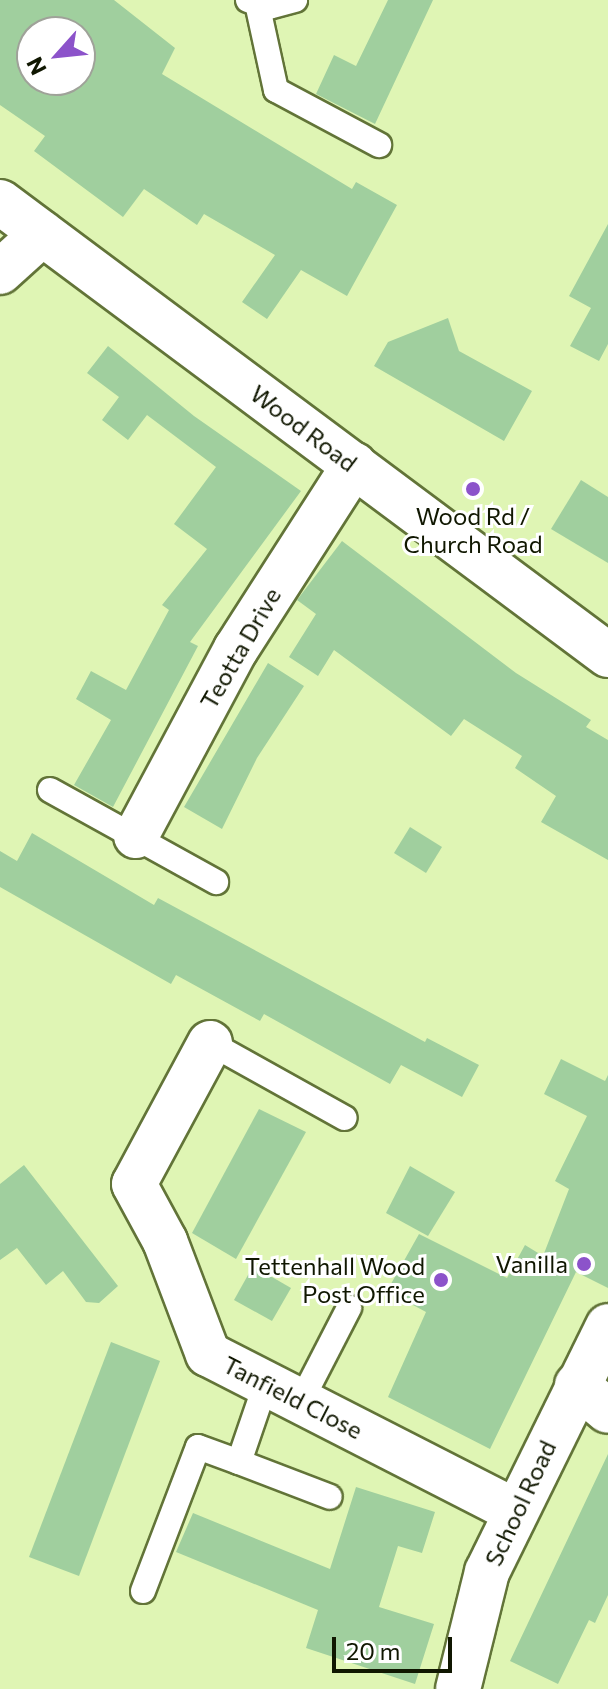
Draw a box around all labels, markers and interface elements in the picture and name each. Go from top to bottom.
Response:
north arrow [16,16,96,96]
text: N [20,53,52,80]
street label: Wood Road [245,379,363,477]
marker: Wood Rd / Church Road [464,480,482,498]
place label: Wood Rd / Church Road [403,502,543,558]
street label: Teotta Drive [194,582,286,714]
place label: Vanilla [496,1250,568,1278]
place label: Tettenhall Wood Post Office [245,1252,425,1308]
marker: Vanilla [575,1255,593,1273]
marker: Tettenhall Wood Post Office [432,1271,450,1289]
street label: Tanfield Close [218,1350,368,1444]
street label: School Road [478,1436,562,1570]
scale bar [336,1621,456,1671]
text: 20 m [346,1636,400,1665]

